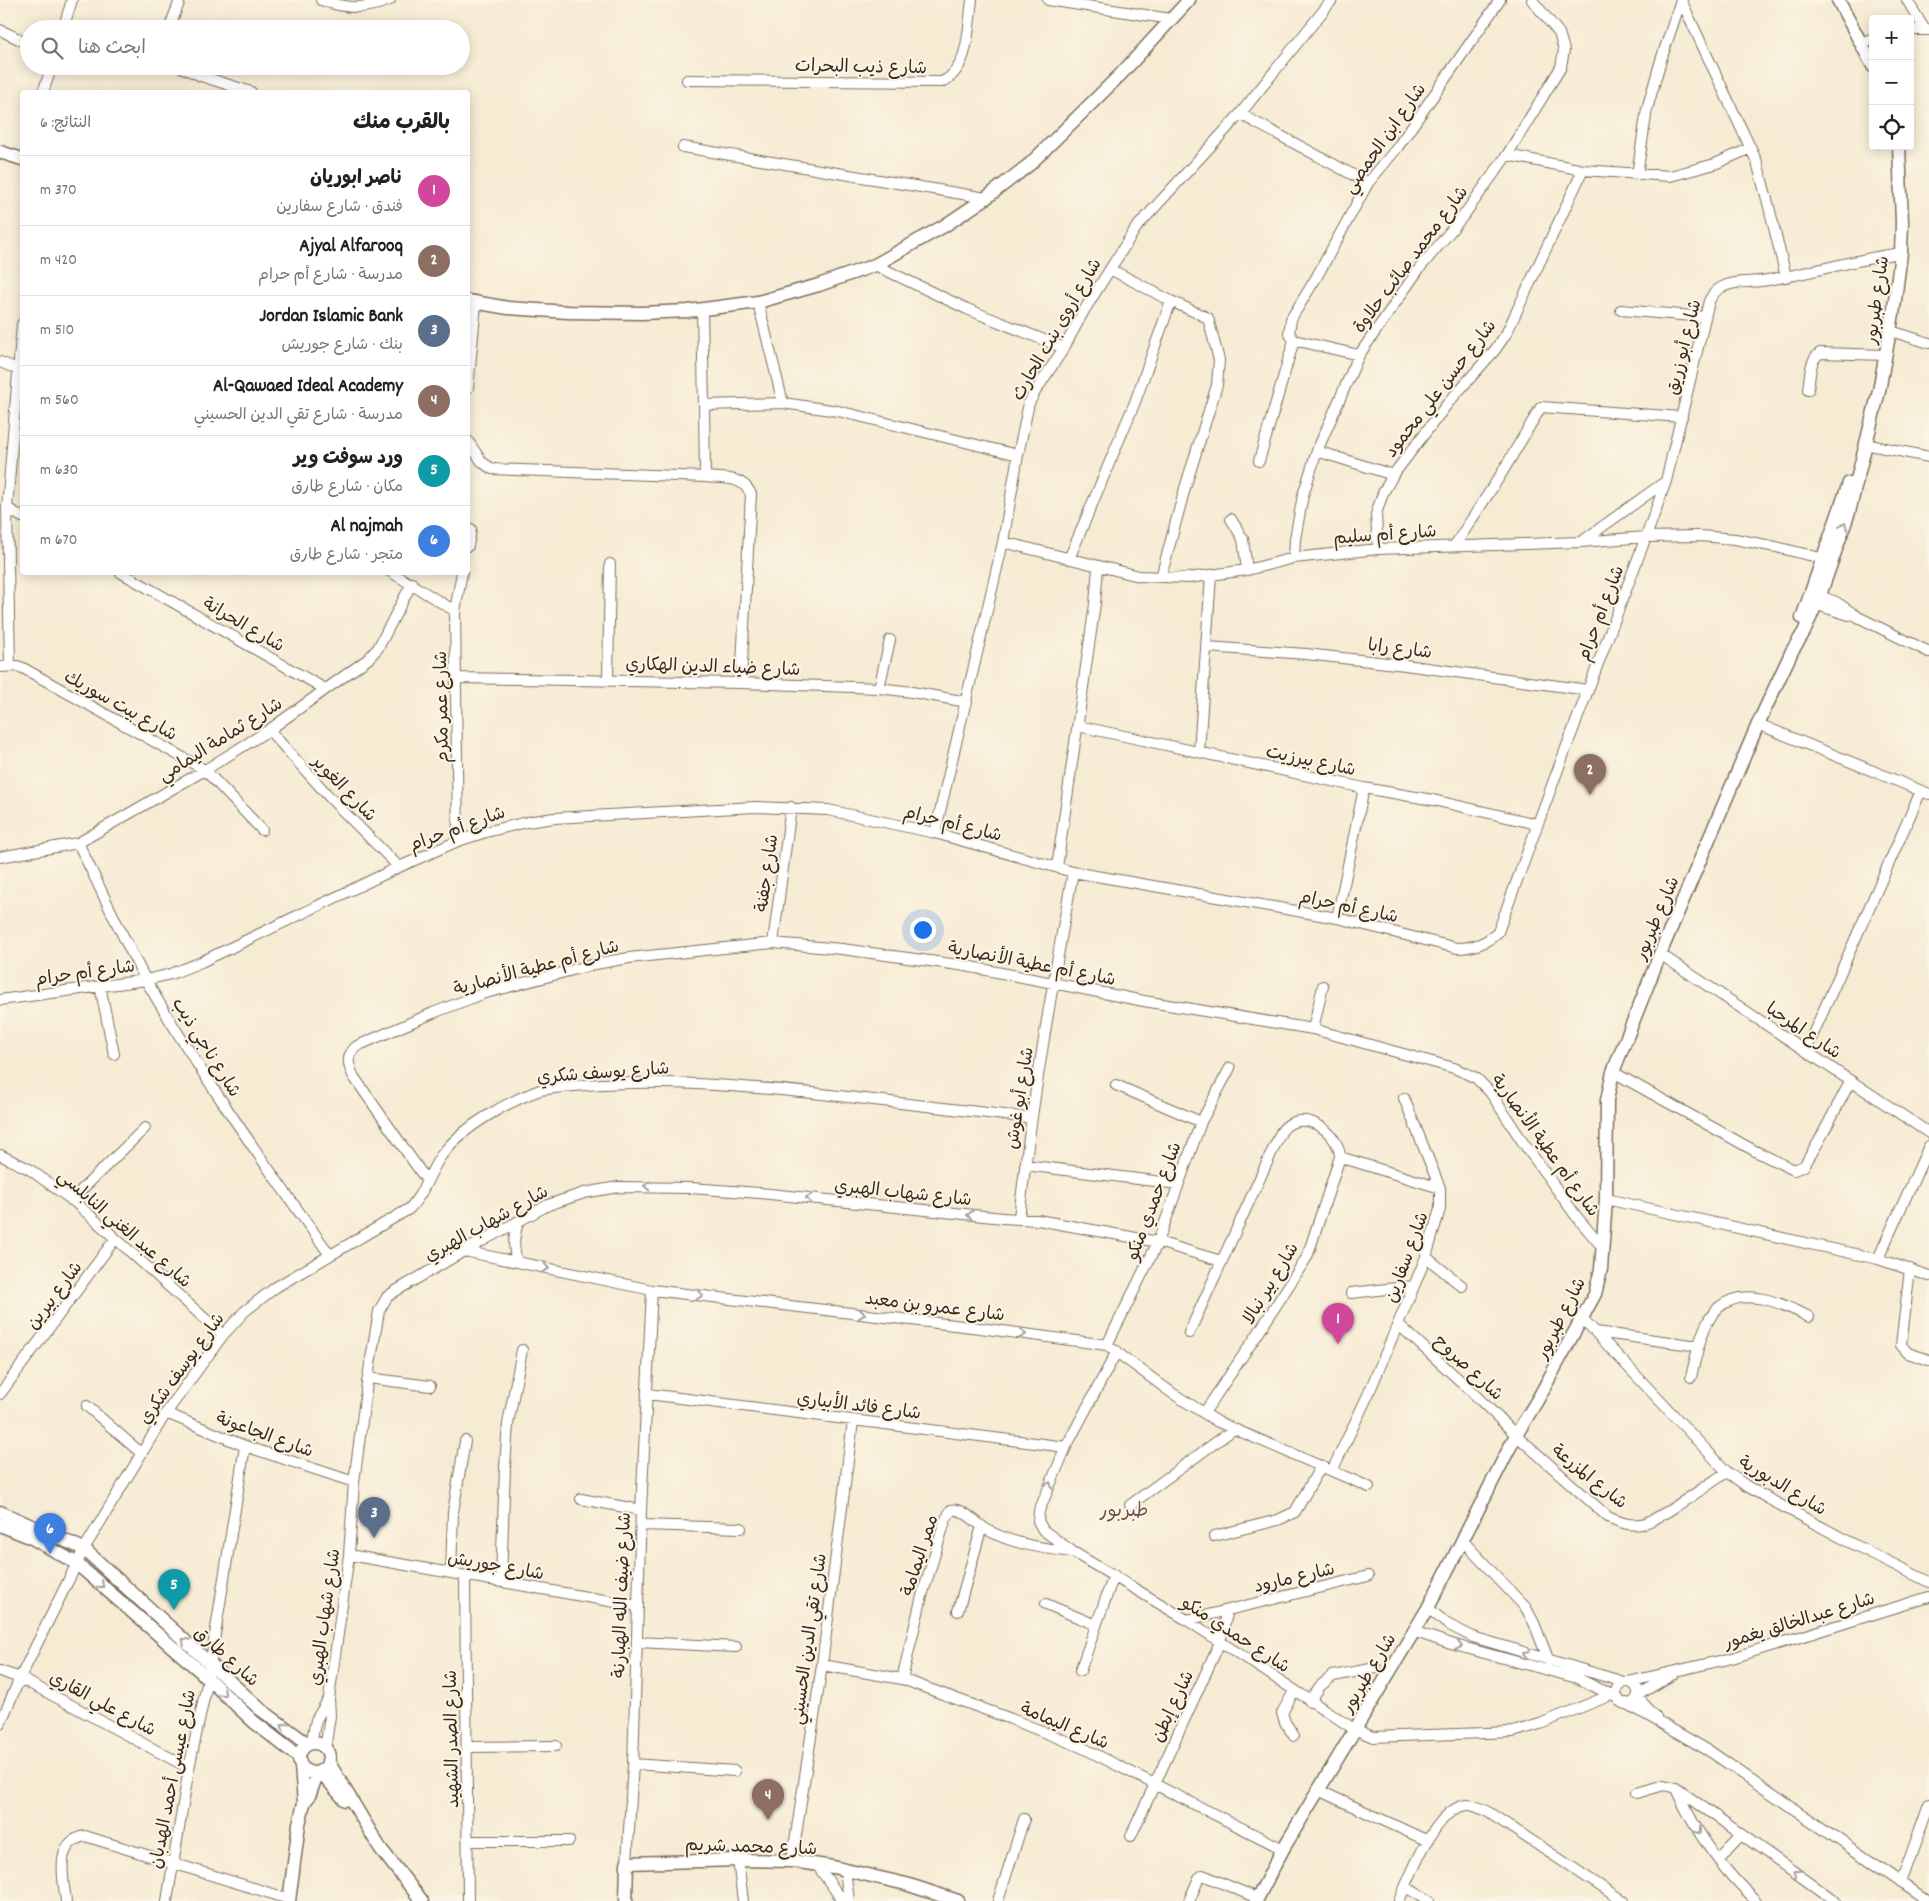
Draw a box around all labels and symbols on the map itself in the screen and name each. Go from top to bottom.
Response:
street label: شارع ذيب البحرات [795,55,927,82]
street label: شارع ابن الحمصي [1339,79,1434,200]
street label: شارع محمد صائب حلاوة [1348,182,1476,339]
street label: شارع أروى بنت الحارث [1007,254,1109,406]
street label: شارع طبربور [1860,255,1897,347]
street label: شارع أبو زريق [1661,297,1709,398]
street label: شارع حسن علي محمود [1380,315,1505,464]
street label: شارع أم سليم [1333,520,1438,553]
one-way arrow [1839,522,1849,530]
street label: شارع أم حرام [1573,562,1632,665]
street label: شارع الحرانة [197,593,288,660]
street label: شارع رابا [1366,634,1433,667]
street label: شارع عمر مكرم [430,651,457,763]
street label: شارع ضياء الدين الهكاري [625,653,801,684]
street label: شارع بيت سوريك [59,666,181,749]
street label: شارع ثمامة اليمامي [154,693,289,790]
street label: شارع بيرزيت [1263,741,1358,784]
street label: شارع الغوير [304,750,381,828]
pin: 2 [1574,754,1606,795]
street label: شارع أم حرام [406,801,509,859]
street label: شارع أم حرام [901,801,1004,850]
street label: شارع جفنة [751,833,786,914]
street label: شارع طبربور [1629,873,1687,966]
street label: شارع أم حرام [1297,886,1400,931]
your location [910,917,936,943]
street label: شارع أم عطية الأنصارية [451,933,622,1004]
street label: شارع أم عطية الأنصارية [945,935,1118,994]
street label: شارع أم حرام [34,955,137,994]
street label: شارع ناجي ذيب [163,994,245,1103]
street label: شارع المرحبا [1760,998,1845,1066]
street label: شارع أبو غوش [1001,1046,1042,1151]
street label: شارع يوسف شكري [536,1057,670,1092]
street label: شارع أم عطية الأنصارية [1484,1069,1606,1223]
street label: شارع حمدي منكو [1121,1139,1189,1266]
street label: شارع عبد الغني النابلسي [50,1165,196,1296]
street label: شارع شهاب الهبري [833,1175,973,1214]
street label: شارع شهاب الهبري [421,1181,554,1270]
one-way arrow [642,1181,650,1192]
one-way arrow [804,1193,812,1204]
street label: شارع سفارين [1380,1209,1436,1307]
one-way arrow [966,1210,974,1221]
street label: شارع بير نبالا [1238,1239,1306,1330]
street label: شارع بيرين [22,1257,90,1336]
one-way arrow [541,1262,550,1273]
street label: شارع طبربور [1530,1274,1594,1365]
street label: شارع عمرو بن معبد [863,1287,1006,1329]
one-way arrow [697,1289,705,1300]
pin: 1 [1322,1303,1354,1344]
street label: شارع يوسف شكري [134,1308,232,1430]
one-way arrow [858,1308,866,1319]
one-way arrow [1019,1328,1028,1338]
street label: شارع صروح [1427,1330,1508,1408]
street label: شارع فائد الأبياري [795,1385,923,1428]
street label: شارع الجاعونة [212,1407,316,1466]
street label: شارع المزرعة [1545,1440,1632,1516]
street label: شارع الدبورية [1733,1451,1830,1523]
one-way arrow [1043,1481,1054,1490]
pin: 3 [358,1497,390,1538]
district label: طبربور [1099,1499,1148,1526]
street label: شارع ضيف الله الهبارنة [608,1512,639,1678]
street label: ممر اليمامة [896,1512,946,1600]
pin: 6 [34,1513,66,1554]
street label: شارع شهاب الهبري [304,1547,348,1688]
street label: شارع جوريش [445,1547,546,1588]
street label: شارع تقي الدين الحسيني [786,1552,836,1727]
street label: شارع مارود [1252,1558,1338,1601]
pin: 5 [158,1569,190,1610]
one-way arrow [96,1579,105,1588]
street label: شارع عبدالخالق يغمور [1720,1588,1878,1658]
street label: شارع حمدي منكو [1175,1591,1294,1681]
street label: شارع طارق [187,1622,263,1694]
street label: شارع طبربور [1336,1630,1404,1720]
one-way arrow [181,1638,190,1647]
one-way arrow [1455,1641,1463,1651]
one-way arrow [1523,1650,1531,1660]
street label: شارع علي القاري [43,1667,160,1745]
street label: شارع إبطن [1147,1667,1202,1747]
street label: شارع الصدر الشهيد [440,1670,467,1808]
one-way arrow [217,1687,226,1696]
street label: شارع عيسى أحمد الهدبان [145,1688,204,1871]
street label: شارع اليمامة [1016,1697,1112,1757]
one-way arrow [280,1723,290,1732]
pin: 4 [752,1779,784,1820]
one-way arrow [1692,1826,1702,1835]
street label: شارع محمد شريم [684,1834,817,1863]
one-way arrow [1792,1870,1802,1879]

